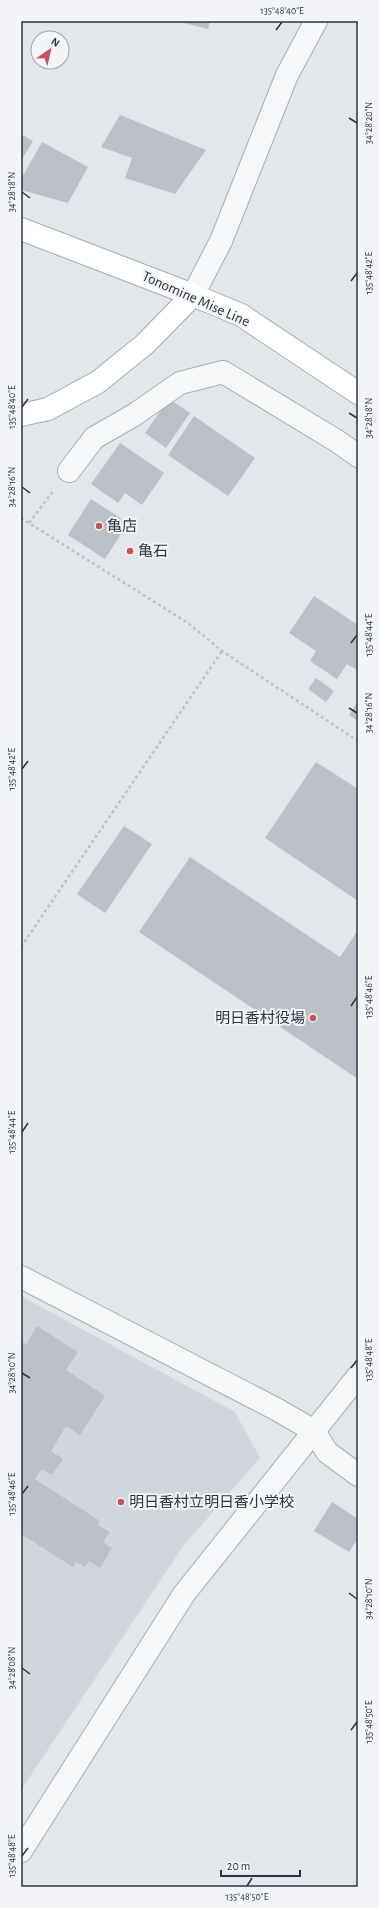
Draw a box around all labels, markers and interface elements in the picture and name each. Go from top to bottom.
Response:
text: 135°48'40"E [260,6,304,16]
north arrow [30,30,70,70]
text: N [49,35,62,49]
text: 34°28'20"N [364,102,374,144]
text: 34°28'18"N [7,172,17,212]
text: 135°48'42"E [364,251,374,294]
street label: Tonomine Mise Line [140,269,252,330]
text: 135°48'40"E [7,385,17,429]
text: 34°28'18"N [364,398,374,438]
text: 34°28'16"N [7,467,17,507]
place label: 亀店 [107,518,137,534]
marker: 亀店 [94,521,104,531]
place label: 亀石 [138,543,168,559]
marker: 亀石 [125,546,135,556]
text: 135°48'44"E [364,613,374,657]
text: 34°28'16"N [364,693,374,733]
text: 135°48'42"E [7,747,17,790]
text: 135°48'46"E [364,975,374,1019]
place label: 明日香村役場 [215,1009,305,1026]
marker: 明日香村役場 [308,1013,318,1023]
text: 135°48'44"E [7,1110,17,1154]
text: 135°48'48"E [364,1338,374,1382]
text: 34°28'10"N [7,1352,17,1394]
text: 135°48'46"E [7,1472,17,1516]
place label: 明日香村立明日香小学校 [129,1493,294,1510]
marker: 明日香村立明日香小学校 [116,1497,126,1507]
text: 34°28'10"N [364,1578,374,1620]
text: 34°28'08"N [7,1647,17,1689]
text: 135°48'50"E [364,1700,374,1743]
text: 135°48'48"E [7,1834,17,1878]
scale bar [221,1852,300,1878]
text: 20 m [227,1860,250,1872]
text: 135°48'50"E [226,1892,269,1902]

